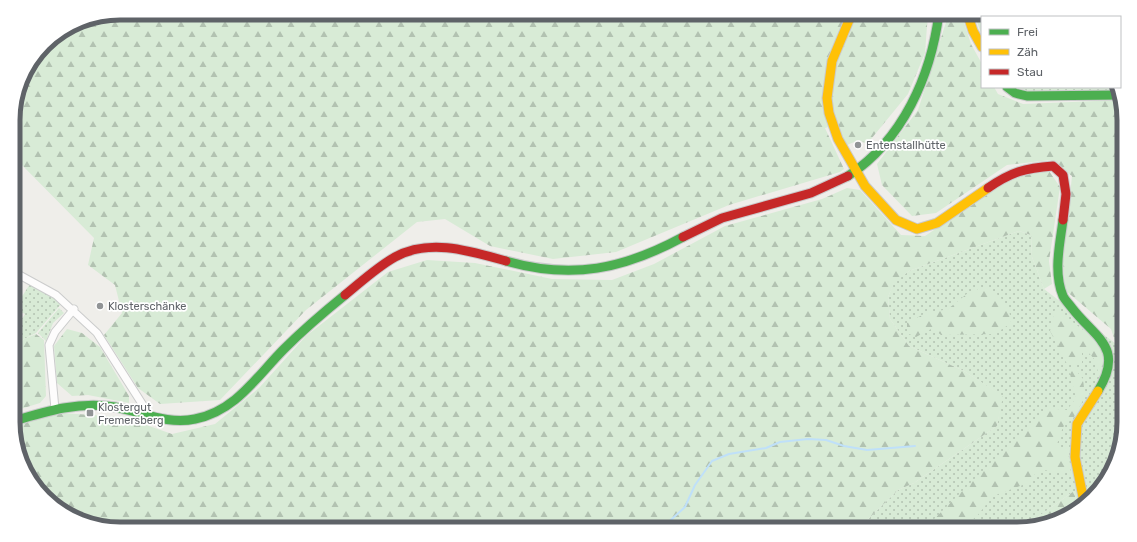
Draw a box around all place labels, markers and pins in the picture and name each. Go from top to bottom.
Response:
place label: Entenstallhütte [866,139,946,152]
marker: Entenstallhütte [853,140,863,150]
place label: Klosterschänke [108,300,187,313]
marker: Klosterschänke [95,301,105,311]
place label: Klostergut Fremersberg [98,401,164,427]
marker: Klostergut Fremersberg [85,408,95,418]

